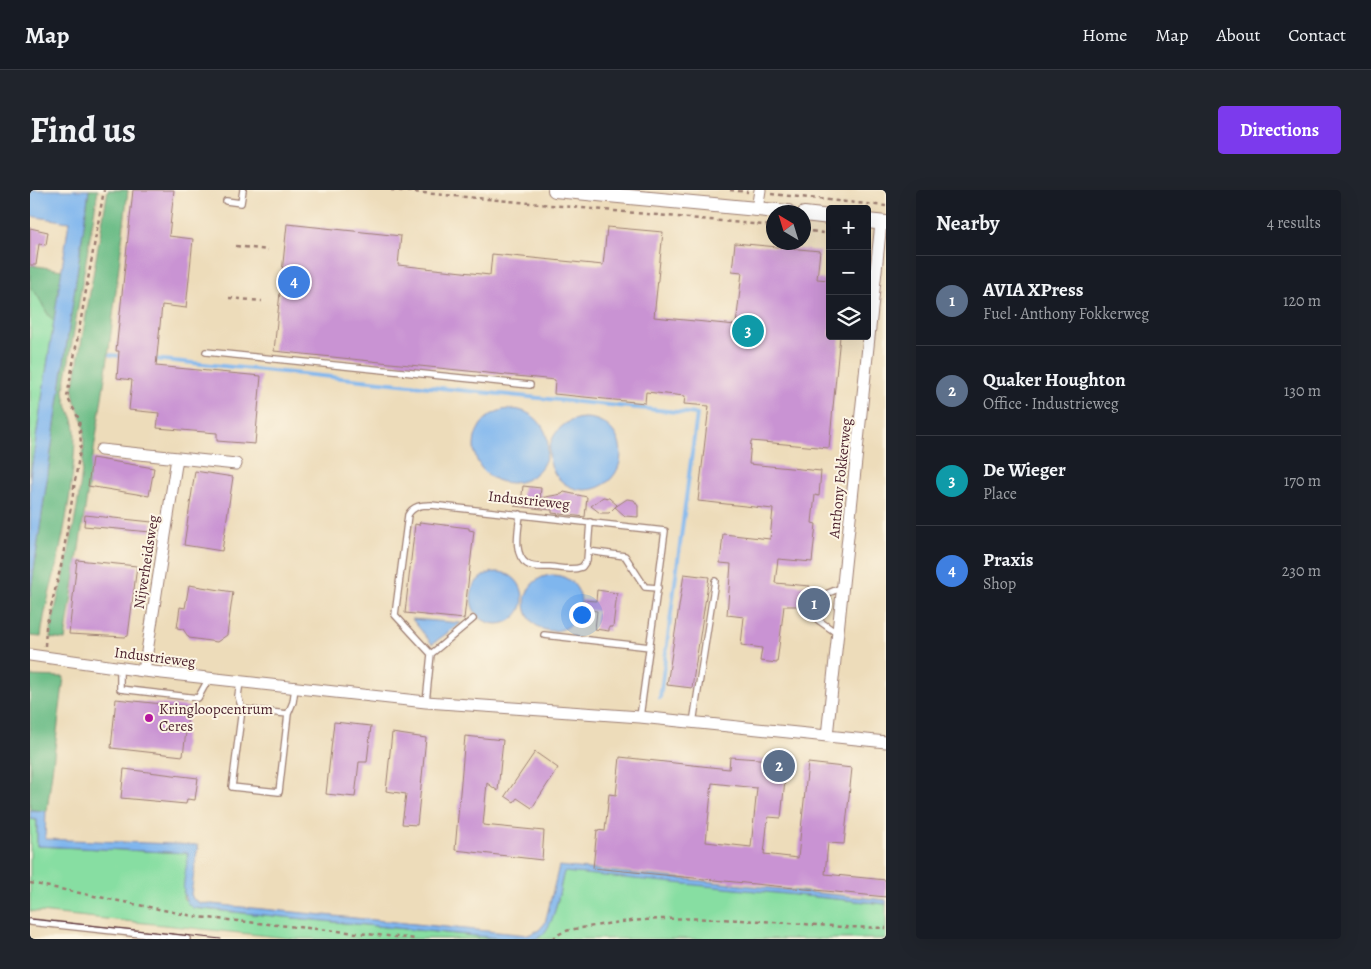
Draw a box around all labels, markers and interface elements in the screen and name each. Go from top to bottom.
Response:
text: Map [25,19,69,51]
text: Home [1082,23,1127,47]
text: Map [1155,23,1188,47]
text: About [1216,23,1260,47]
text: Contact [1288,23,1346,47]
text: Find us [30,106,136,154]
button: Directions [1218,106,1341,154]
north arrow [766,205,811,250]
map controls [826,205,871,340]
button: + [826,205,871,250]
text: Nearby [936,209,999,237]
text: 4 results [1267,212,1321,234]
button: − [826,250,871,295]
pin: 4 [278,263,310,301]
text: AVIA XPress [983,277,1083,303]
text: 1 [949,290,955,312]
text: 120 m [1283,290,1321,312]
button: layers [826,295,871,340]
text: Fuel · Anthony Fokkerweg [983,303,1149,325]
pin: 3 [732,312,764,350]
text: Quaker Houghton [983,367,1126,393]
text: 2 [948,380,956,402]
text: 130 m [1284,380,1321,402]
text: Office · Industrieweg [983,393,1119,415]
street label: Anthony Fokkerweg [824,416,856,540]
text: De Wieger [983,457,1066,483]
text: 3 [949,470,955,492]
text: 170 m [1284,470,1321,492]
text: Place [983,483,1017,505]
street label: Industrieweg [487,486,571,514]
street label: Nijverheidsweg [129,513,163,610]
text: Praxis [983,547,1033,573]
text: 4 [948,560,956,582]
text: 230 m [1282,560,1321,582]
text: Shop [983,573,1016,595]
pin: 1 [798,585,830,623]
your location [569,602,595,628]
street label: Industrieweg [113,642,197,672]
place label: Kringloopcentrum Ceres [159,699,274,736]
marker: Kringloopcentrum Ceres [143,712,155,724]
pin: 2 [763,747,795,785]

